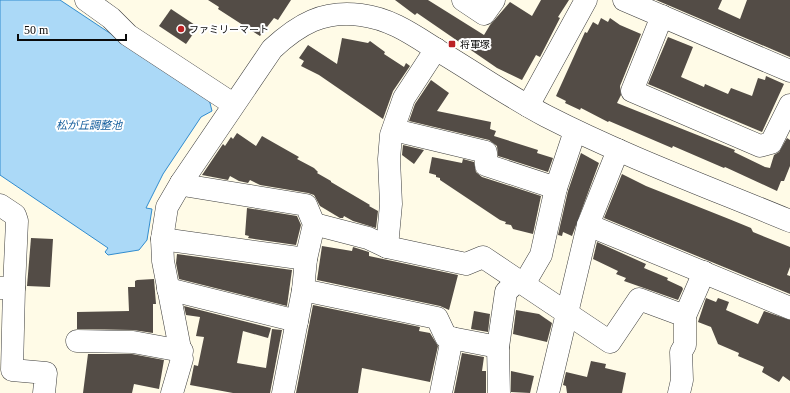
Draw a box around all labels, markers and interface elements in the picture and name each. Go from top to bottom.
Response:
scale bar [18,16,126,42]
text: 50 m [24,23,49,37]
marker: ファミリーマート [176,24,186,34]
place label: ファミリーマート [189,24,269,35]
marker: 将軍塚 [447,39,457,49]
place label: 将軍塚 [460,39,490,50]
water label: 松が丘調整池 [56,119,123,131]

